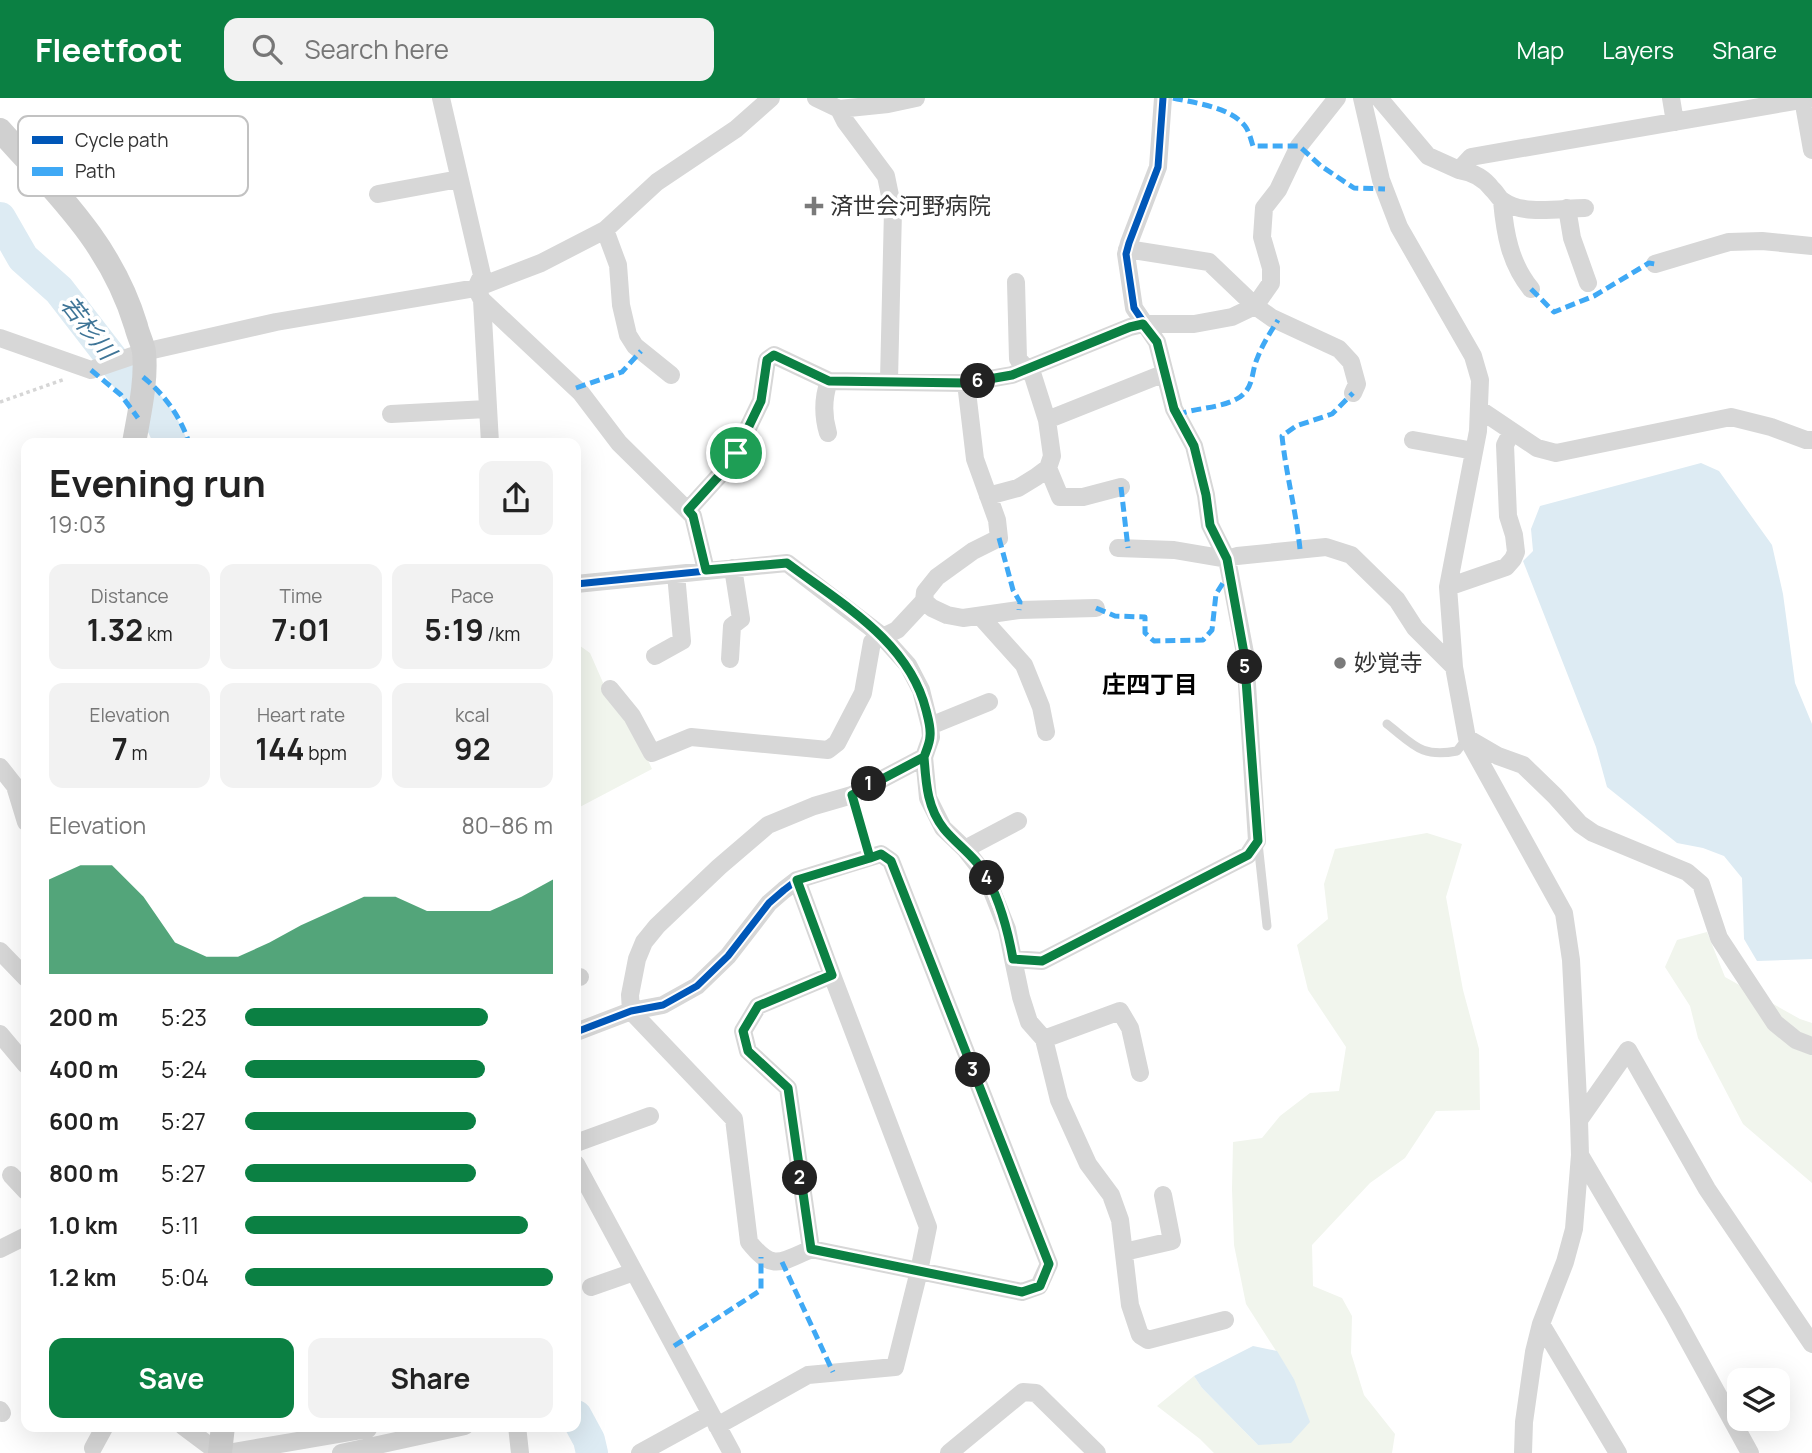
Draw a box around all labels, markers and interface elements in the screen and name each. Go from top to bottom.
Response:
search box [224,18,714,81]
text: Fleetfoot [35,27,182,72]
icon: search [248,30,286,68]
text: Search here [304,31,449,67]
text: Map [1517,33,1564,66]
text: Layers [1602,33,1674,66]
text: Share [1712,33,1777,66]
legend [18,116,248,196]
text: Cycle path [75,127,169,153]
text: Path [75,158,115,184]
place label: 済世会河野病院 [830,189,991,221]
marker: 済世会河野病院 [804,196,824,216]
water label: 若杉川 [54,289,126,368]
pin: 6 [960,364,996,398]
text: 6 [972,367,983,393]
pin [706,423,766,483]
icon: arrive [717,434,755,472]
text: Evening run [49,456,266,508]
button: share [479,461,553,535]
text: 19:03 [49,508,106,540]
text: Distance [91,583,169,609]
text: Time [280,583,322,609]
text: Pace [451,583,494,609]
text: 1.32 [87,609,143,650]
text: 7:01 [271,609,331,650]
text: 5:19 [424,609,484,650]
text: km [143,621,173,647]
text: /km [484,621,520,647]
place label: 妙覚寺 [1354,646,1423,678]
pin: 5 [1228,650,1262,684]
text: 5 [1239,653,1250,679]
marker: 妙覚寺 [1332,655,1348,671]
district label: 庄四丁目 [1102,667,1198,700]
text: Elevation [90,702,170,728]
text: Heart rate [257,702,345,728]
text: kcal [455,702,490,728]
text: 7 [112,728,128,769]
text: 144 [255,728,304,769]
text: 92 [454,728,491,769]
text: m [128,740,148,766]
text: bpm [304,740,347,766]
pin: 1 [852,766,886,802]
text: 1 [864,770,873,796]
text: Elevation [49,809,146,841]
text: 80–86 m [461,809,553,841]
pin: 4 [970,860,1004,896]
text: 4 [981,864,992,890]
text: 200 m [49,1001,118,1033]
text: 5:23 [161,1001,207,1033]
pin: 3 [956,1052,990,1088]
text: 400 m [49,1053,119,1085]
text: 5:24 [161,1053,207,1085]
text: 3 [967,1056,978,1082]
text: 600 m [49,1105,119,1137]
text: 5:27 [161,1105,206,1137]
text: 800 m [49,1157,119,1189]
text: 5:27 [161,1157,206,1189]
pin: 2 [782,1160,818,1196]
text: 2 [794,1164,805,1190]
text: 1.0 km [49,1209,118,1241]
text: 5:11 [161,1209,199,1241]
text: 1.2 km [49,1261,116,1293]
text: 5:04 [161,1261,209,1293]
button: Save [49,1338,294,1418]
button: Share [308,1338,553,1418]
map controls [1727,1368,1790,1431]
button: layers [1727,1368,1790,1431]

